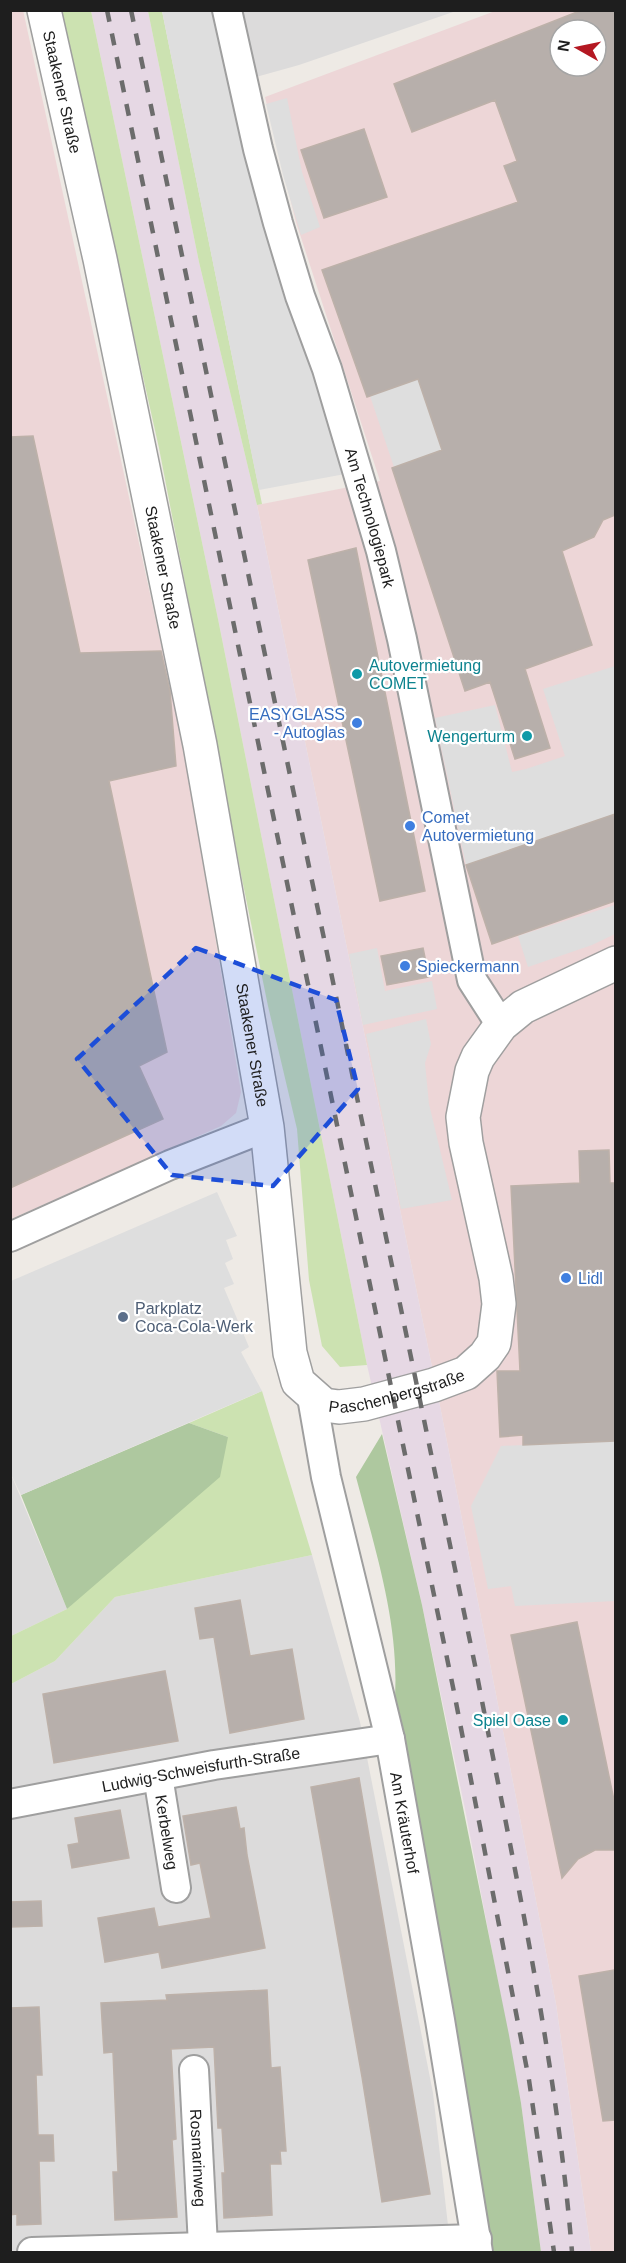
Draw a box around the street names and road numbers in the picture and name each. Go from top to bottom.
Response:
street label: Staakener Straße [40,29,84,155]
street label: Am Technologiepark [342,446,398,590]
street label: Staakener Straße [142,504,184,631]
street label: Staakener Straße [233,982,271,1108]
street label: Paschenbergstraße [328,1366,467,1416]
street label: Ludwig-Schweisfurth-Straße [100,1744,301,1795]
street label: Am Kräuterhof [387,1771,422,1876]
street label: Kerbelweg [152,1794,181,1871]
street label: Rosmarinweg [187,2109,209,2207]

